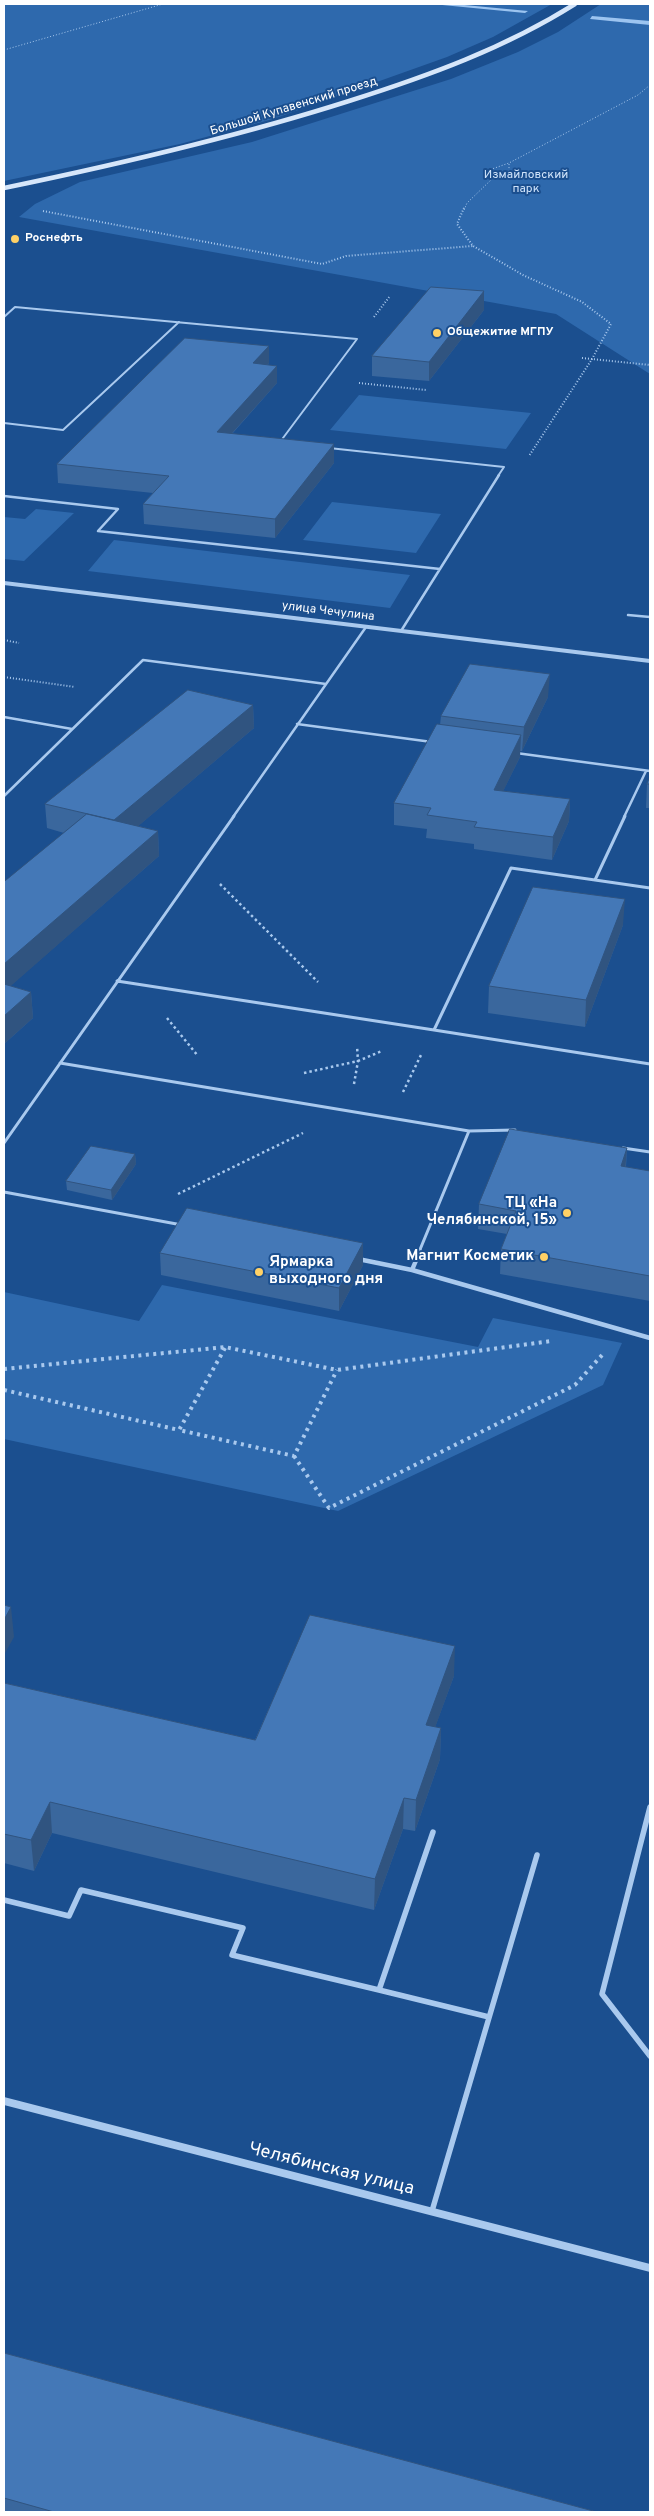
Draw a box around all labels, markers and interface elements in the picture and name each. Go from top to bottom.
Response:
street label: Большой Купавенский проезд [209,75,379,139]
park label: Измайловский парк [484,169,568,197]
place label: Роснефть [25,232,83,246]
marker: Роснефть [9,233,21,245]
place label: Общежитие МГПУ [447,326,554,340]
marker: Общежитие МГПУ [431,327,443,339]
street label: улица Чечулина [281,599,375,625]
place label: ТЦ «На Челябинской, 15» [426,1195,557,1230]
marker: ТЦ «На Челябинской, 15» [561,1207,573,1219]
place label: Магнит Косметик [406,1248,534,1266]
marker: Магнит Косметик [538,1251,550,1263]
place label: Ярмарка выходного дня [269,1254,383,1289]
marker: Ярмарка выходного дня [253,1266,265,1278]
street label: Челябинская улица [246,2139,416,2201]

